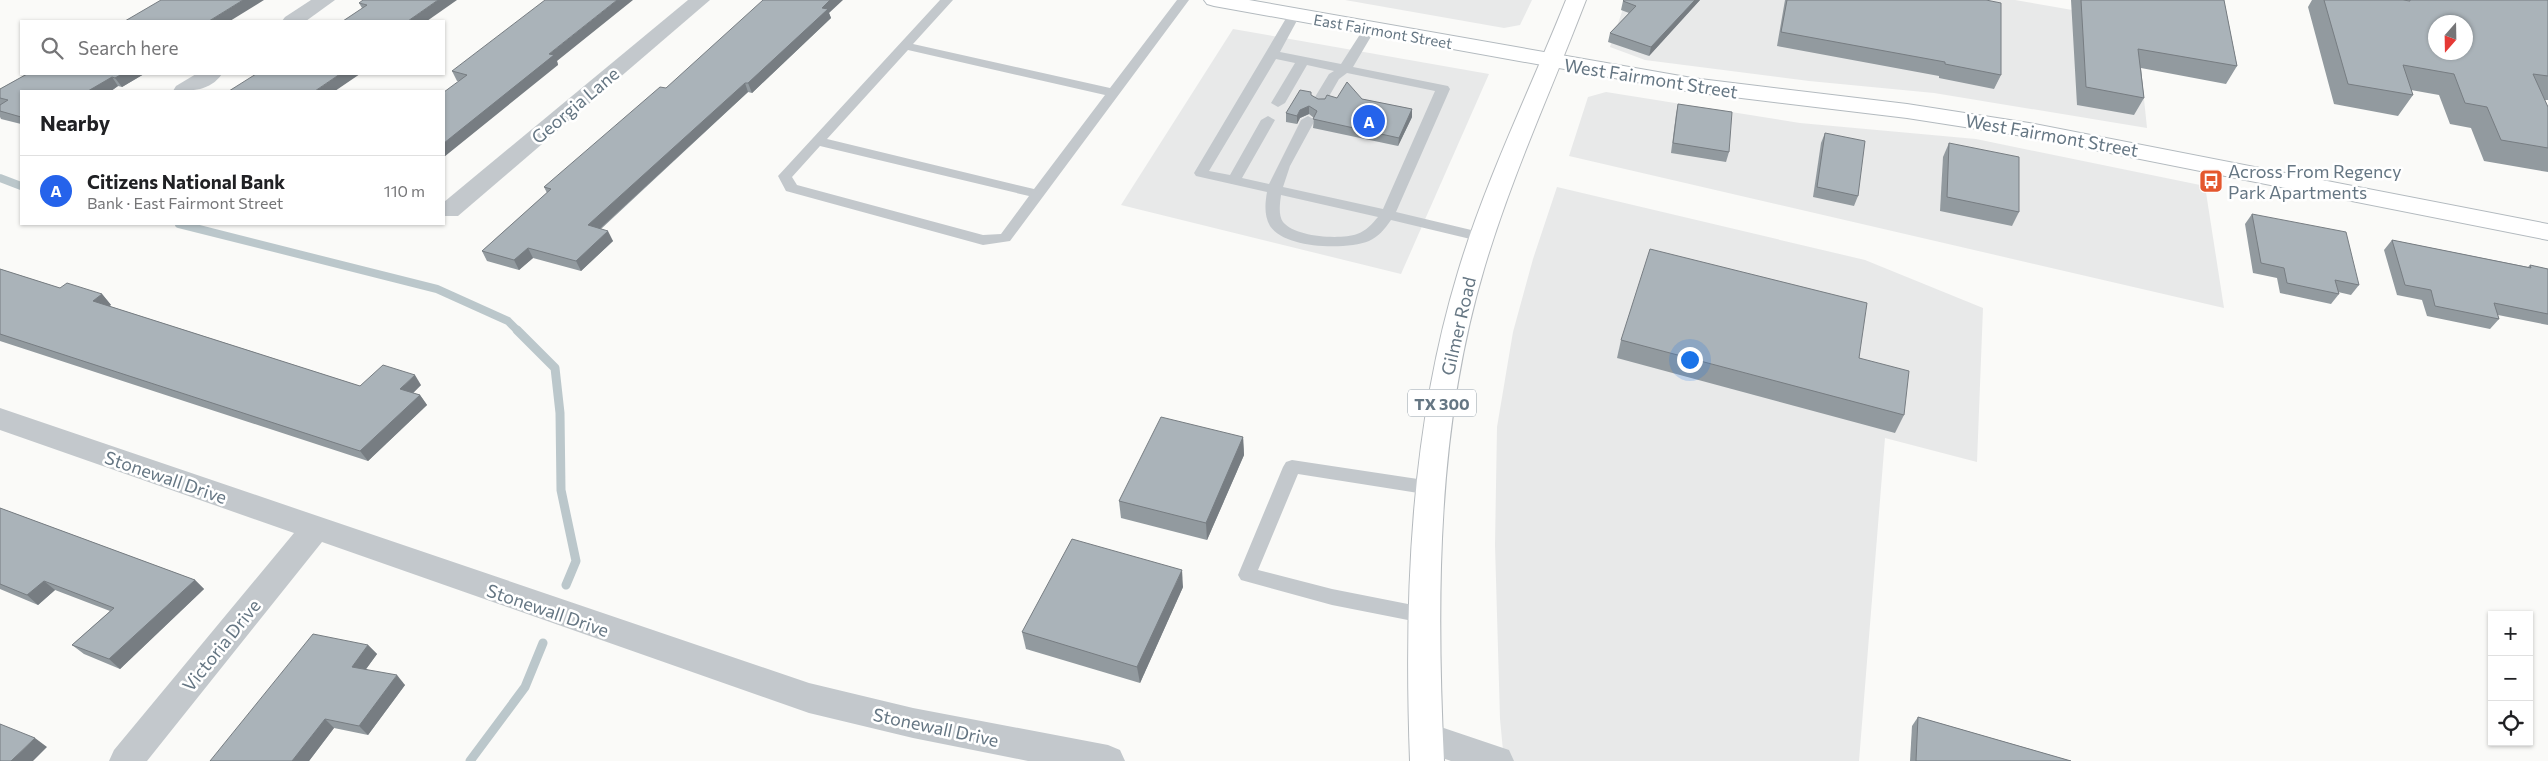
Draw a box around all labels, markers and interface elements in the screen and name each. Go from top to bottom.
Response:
street label: East Fairmont Street [1312,10,1454,52]
north arrow [2428,15,2473,60]
search box [20,20,445,75]
icon: search [38,34,66,62]
text: Search here [78,36,178,59]
street label: West Fairmont Street [1563,53,1739,103]
street label: Georgia Lane [527,62,623,148]
pin: A [1353,102,1385,140]
street label: West Fairmont Street [1964,109,2140,161]
text: Nearby [40,110,110,135]
place label: Across From Regency Park Apartments [2228,160,2402,203]
bus stop icon: Across From Regency Park Apartments [2198,168,2224,194]
text: Citizens National Bank [87,170,285,193]
text: A [50,181,62,200]
text: 110 m [384,181,425,200]
text: Bank · East Fairmont Street [87,193,283,212]
street label: Gilmer Road [1436,275,1480,377]
your location [1677,347,1703,373]
road number: TX 300 [1408,389,1476,416]
street label: Stonewall Drive [102,446,230,508]
street label: Stonewall Drive [484,579,612,641]
street label: Victoria Drive [177,595,265,695]
map controls [2488,611,2533,746]
button: + [2488,611,2533,656]
button: − [2488,656,2533,701]
button: locate [2488,701,2533,746]
street label: Stonewall Drive [871,703,1001,751]

